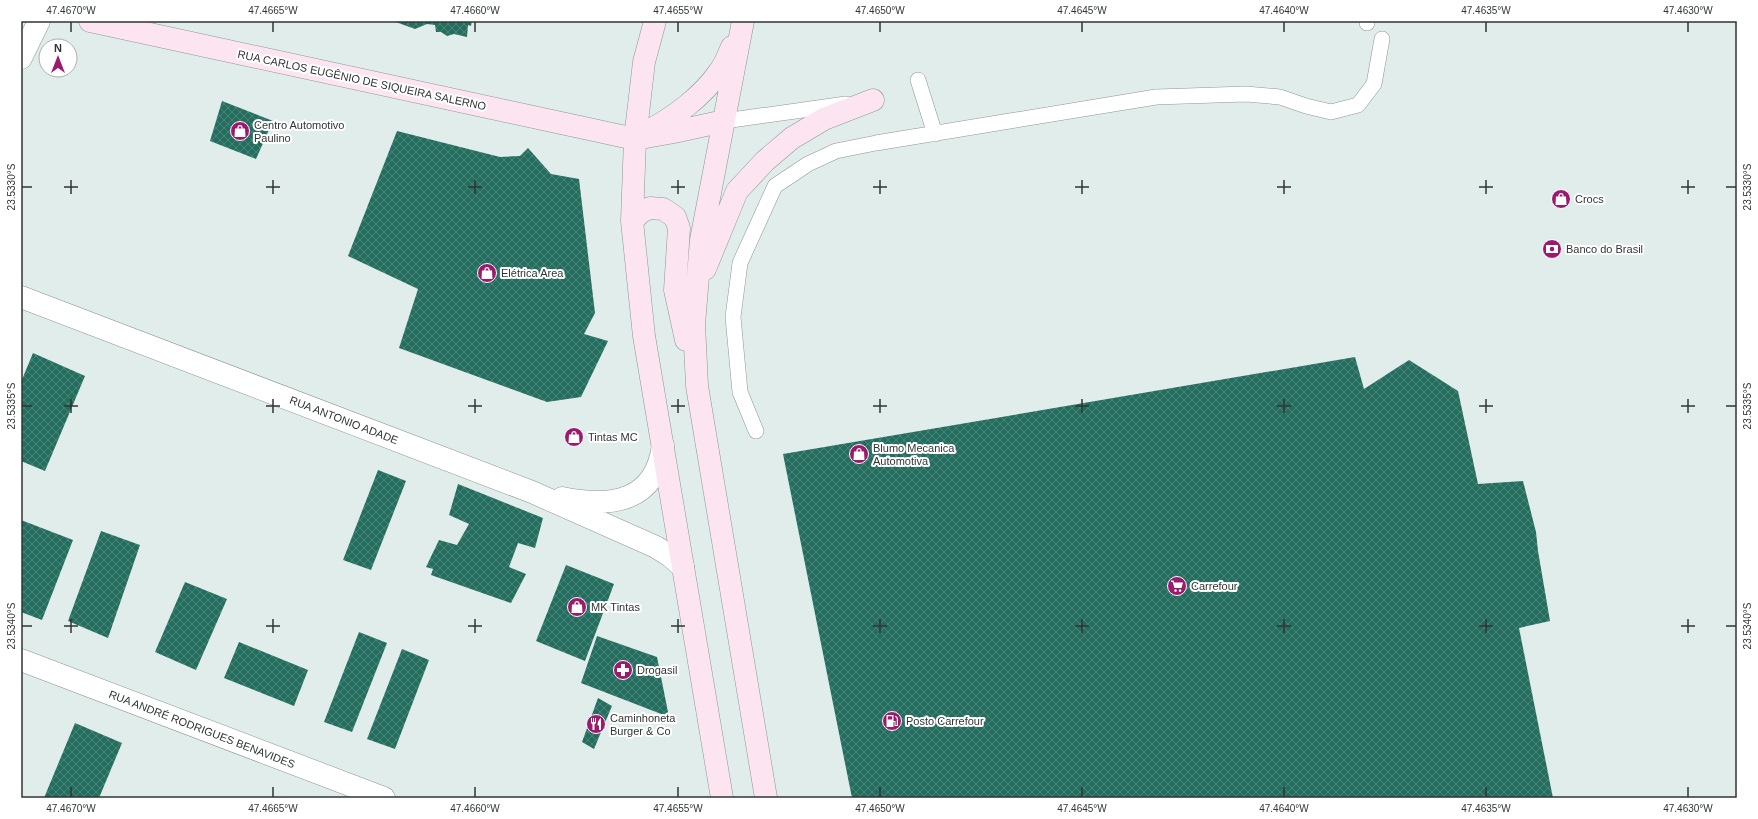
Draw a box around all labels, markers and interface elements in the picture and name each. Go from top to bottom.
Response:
text: 47.4670°W [46,5,96,16]
text: 47.4665°W [248,5,298,16]
text: 47.4660°W [450,5,500,16]
text: 47.4655°W [653,5,703,16]
text: 47.4650°W [855,5,905,16]
text: 47.4645°W [1057,5,1107,16]
text: 47.4640°W [1259,5,1309,16]
text: 47.4635°W [1461,5,1511,16]
text: 47.4630°W [1663,5,1713,16]
north arrow [38,38,78,78]
text: N [54,42,62,54]
street label: RUA CARLOS EUGÊNIO DE SIQUEIRA SALERNO [237,48,488,112]
place label: Centro Automotivo Paulino [254,119,345,144]
shop icon: Centro Automotivo Paulino [229,120,251,142]
text: 23.5330°S [6,163,17,210]
text: 23.5330°S [1742,163,1753,210]
shop icon: Crocs [1550,188,1572,210]
place label: Crocs [1575,193,1604,205]
bank icon: Banco do Brasil [1541,238,1563,260]
place label: Banco do Brasil [1566,243,1643,255]
shop icon: Elétrica Area [476,262,498,284]
place label: Elétrica Area [501,267,564,279]
text: 23.5335°S [6,382,17,429]
text: 23.5335°S [1742,382,1753,429]
street label: RUA ANTONIO ADADE [288,394,400,446]
shop icon: Tintas MC [563,426,585,448]
place label: Tintas MC [588,431,638,443]
place label: Blumo Mecanica Automotiva [873,442,955,467]
shop icon: Blumo Mecanica Automotiva [848,443,870,465]
supermarket icon: Carrefour [1166,575,1188,597]
place label: Carrefour [1191,580,1238,592]
shop icon: MK Tintas [566,596,588,618]
place label: MK Tintas [591,601,640,613]
text: 23.5340°S [6,602,17,649]
text: 23.5340°S [1742,602,1753,649]
pharmacy icon: Drogasil [612,659,634,681]
place label: Drogasil [637,664,677,676]
street label: RUA ANDRÉ RODRIGUES BENAVIDES [107,688,297,770]
fuel station icon: Posto Carrefour [881,710,903,732]
place label: Caminhoneta Burger & Co [610,712,676,737]
restaurant icon: Caminhoneta Burger & Co [585,713,607,735]
place label: Posto Carrefour [906,715,984,727]
text: 47.4670°W [46,803,96,814]
text: 47.4665°W [248,803,298,814]
text: 47.4660°W [450,803,500,814]
text: 47.4655°W [653,803,703,814]
text: 47.4650°W [855,803,905,814]
text: 47.4645°W [1057,803,1107,814]
text: 47.4640°W [1259,803,1309,814]
text: 47.4635°W [1461,803,1511,814]
text: 47.4630°W [1663,803,1713,814]

